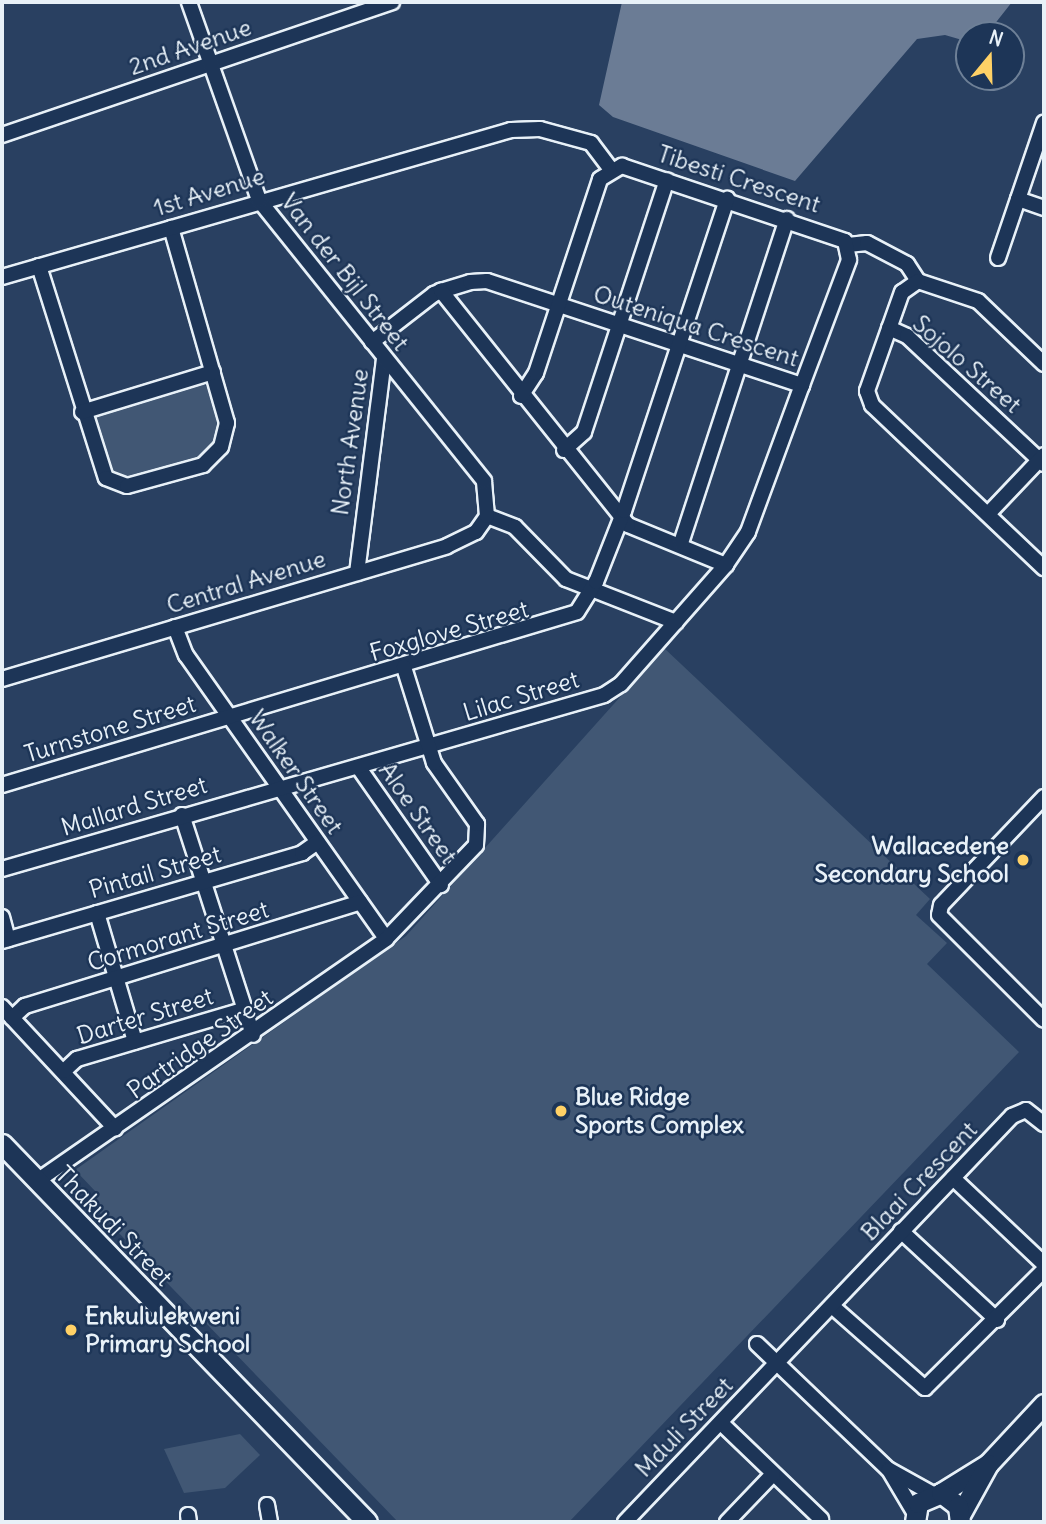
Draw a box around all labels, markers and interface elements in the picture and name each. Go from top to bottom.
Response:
street label: 2nd Avenue [125,13,255,81]
north arrow [955,21,1025,91]
text: N [986,25,1006,52]
street label: Tibesti Crescent [654,139,824,219]
street label: 1st Avenue [150,161,268,223]
street label: Van der Bijl Street [275,188,415,356]
street label: Outeniqua Crescent [590,279,802,373]
street label: Sojolo Street [907,309,1027,419]
street label: North Avenue [325,367,375,517]
street label: Central Avenue [163,544,329,620]
street label: Foxglove Street [366,595,532,667]
street label: Lilac Street [460,665,582,727]
street label: Turnstone Street [21,689,199,769]
street label: Walker Street [243,704,349,840]
street label: Aloe Street [373,757,463,869]
street label: Mallard Street [58,770,210,842]
place label: Wallacedene Secondary School [815,832,1009,888]
street label: Pintail Street [86,839,224,905]
marker: Wallacedene Secondary School [1015,852,1031,868]
street label: Cormorant Street [84,895,272,977]
street label: Darter Street [73,982,217,1050]
street label: Partridge Street [122,983,278,1105]
place label: Blue Ridge Sports Complex [575,1083,744,1139]
marker: Blue Ridge Sports Complex [553,1103,569,1119]
street label: Blaai Crescent [855,1115,983,1247]
street label: Thakudi Street [50,1160,178,1292]
place label: Enkululekweni Primary School [85,1302,250,1358]
marker: Enkululekweni Primary School [63,1322,79,1338]
street label: Mduli Street [629,1371,739,1483]

